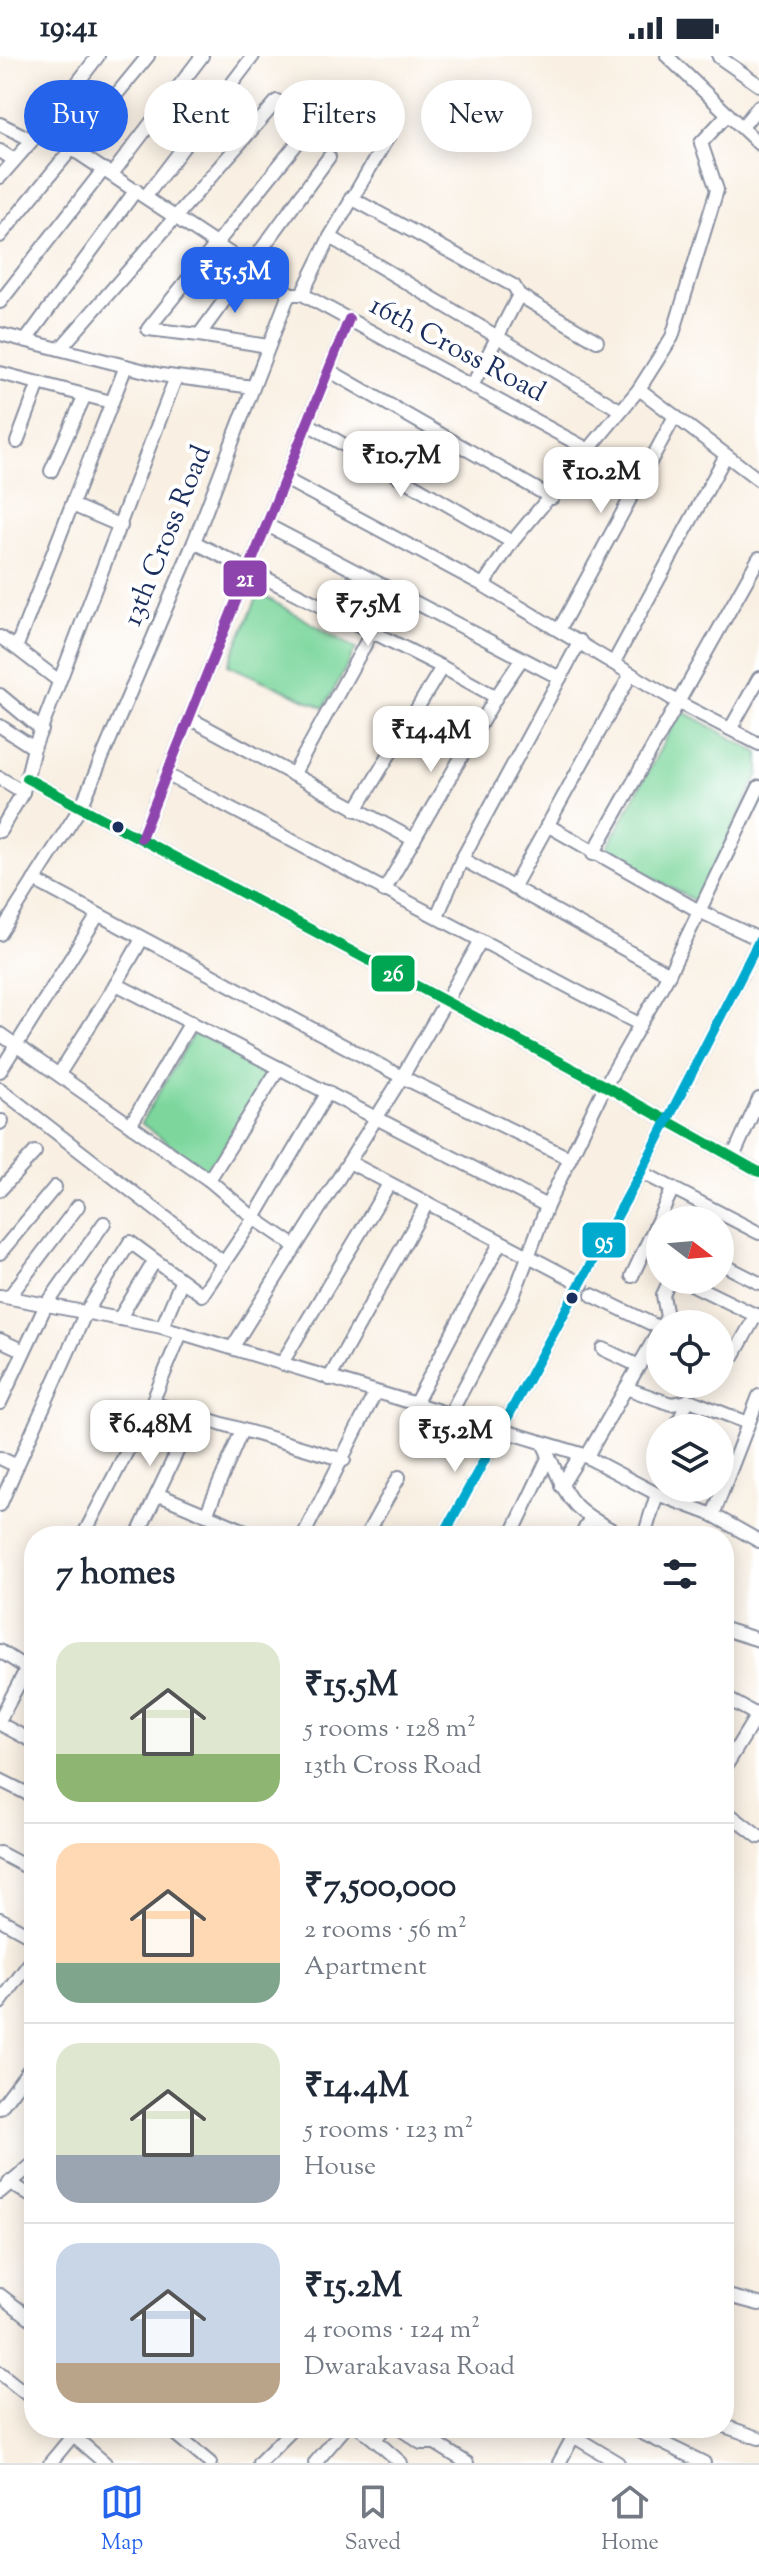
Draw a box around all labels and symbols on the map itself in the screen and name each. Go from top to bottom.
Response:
pin: ₹15.5M [170,247,300,315]
street label: 16th Cross Road [362,287,552,413]
pin: ₹10.7M [336,431,466,499]
street label: 13th Cross Road [114,440,222,632]
pin: ₹10.2M [536,447,666,515]
line badge: 21 [222,559,268,598]
text: 21 [236,565,254,597]
pin: ₹7.5M [312,580,424,648]
pin: ₹14.4M [366,706,496,774]
unlabelled marker [110,819,126,835]
line badge: 26 [370,954,416,993]
text: 26 [382,960,404,992]
north arrow [646,1206,734,1294]
line badge: 95 [581,1221,627,1259]
text: 95 [595,1227,614,1259]
unlabelled marker [564,1290,580,1306]
pin: ₹6.48M [85,1400,215,1468]
pin: ₹15.2M [390,1406,520,1474]

